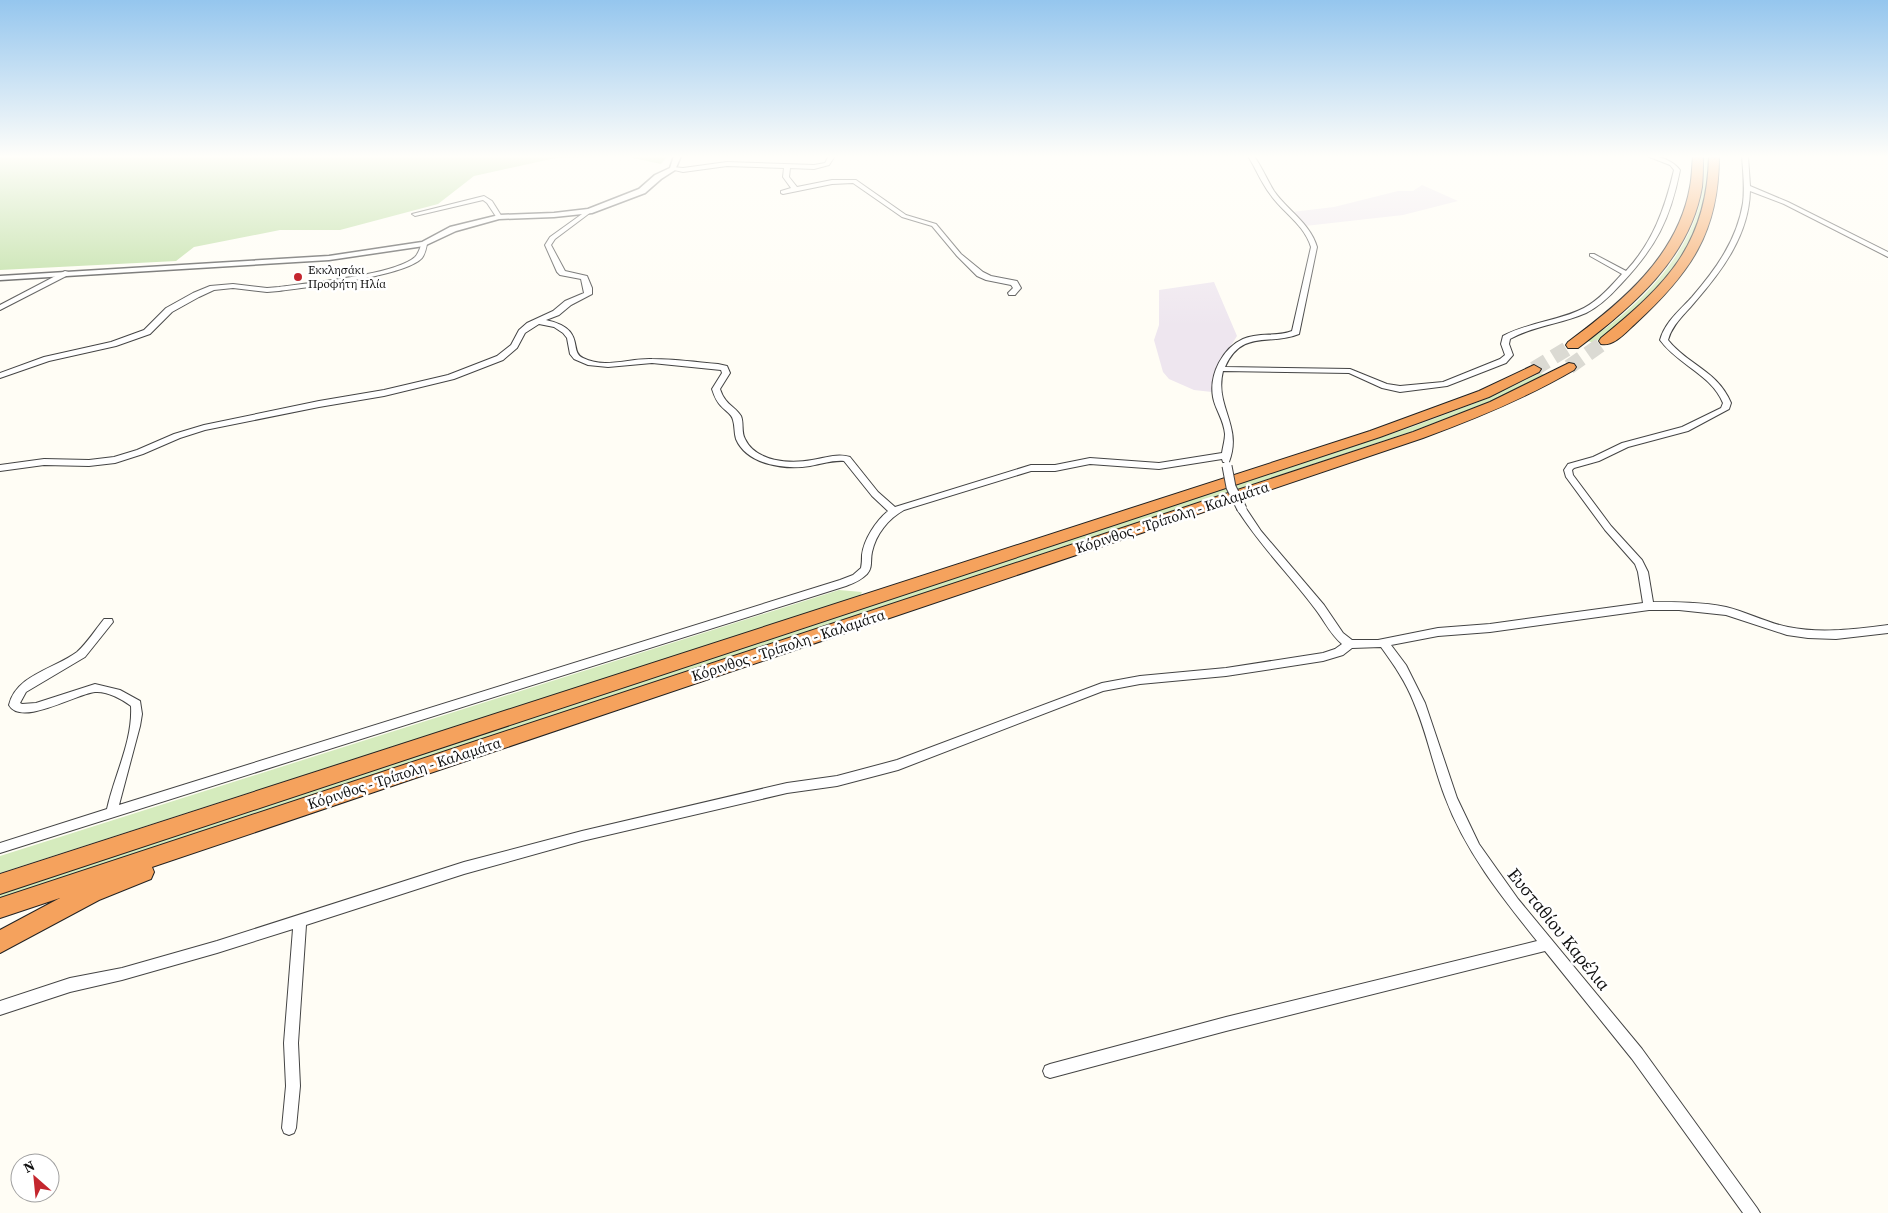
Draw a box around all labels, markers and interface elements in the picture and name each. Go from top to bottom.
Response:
place label: Εκκλησάκι Προφήτη Ηλία [308,262,386,292]
marker: Εκκλησάκι Προφήτη Ηλία [292,271,304,283]
street label: Κόρινθος - Τρίπολη - Καλαμάτα [1073,476,1272,558]
street label: Κόρινθος - Τρίπολη - Καλαμάτα [689,604,888,686]
street label: Κόρινθος - Τρίπολη - Καλαμάτα [305,732,504,814]
street label: Ευσταθίου Καρέλια [1502,863,1616,996]
north arrow [10,1153,60,1203]
text: N [20,1155,38,1178]

